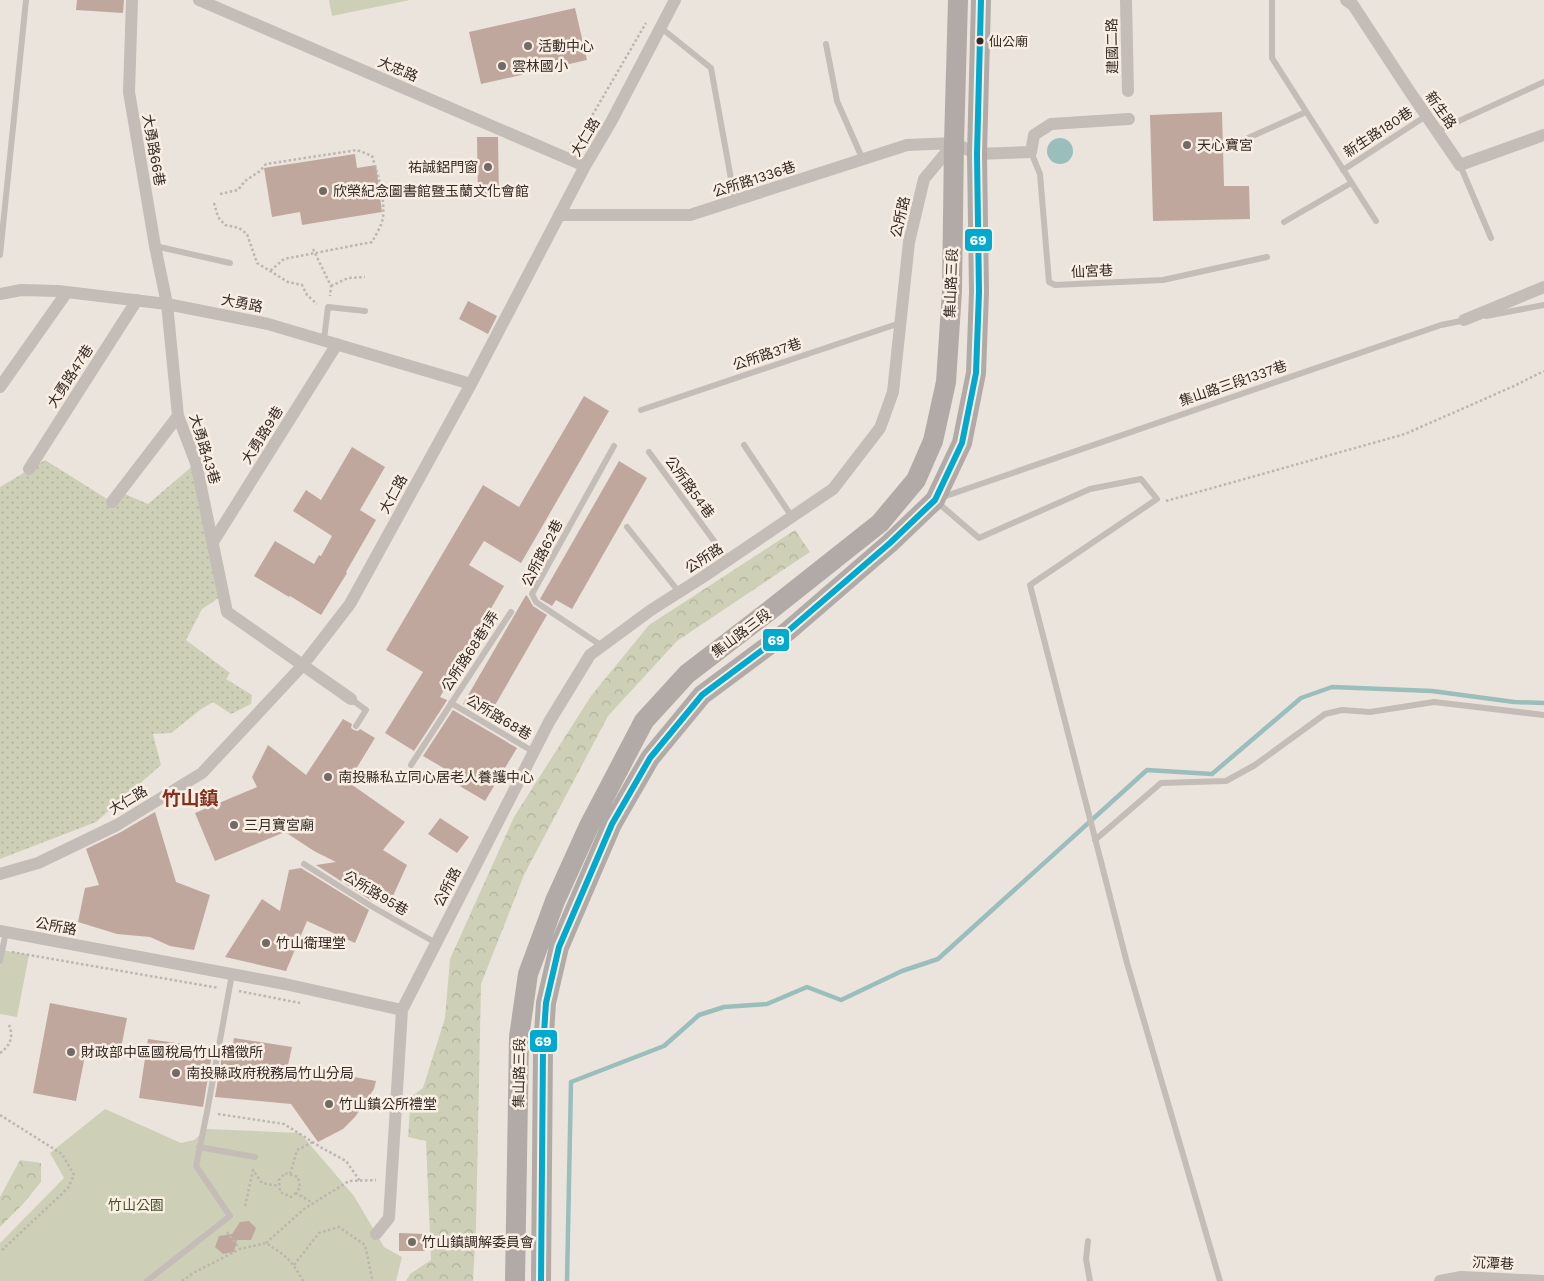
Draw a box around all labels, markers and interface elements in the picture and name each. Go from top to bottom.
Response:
street label: 建國二路 [1104,18,1120,74]
place label: 仙公廟 [989,34,1028,49]
marker: 仙公廟 [975,36,985,46]
place label: 活動中心 [538,38,594,54]
marker: 活動中心 [522,40,534,52]
street label: 大忠路 [376,53,420,85]
place label: 雲林國小 [512,58,568,74]
marker: 雲林國小 [496,60,508,72]
street label: 新生路 [1422,88,1460,132]
street label: 新生路180巷 [1341,104,1415,160]
street label: 大勇路66巷 [140,113,168,187]
street label: 大仁路 [567,115,603,159]
place label: 天心寶宮 [1197,137,1253,153]
marker: 天心寶宮 [1181,139,1193,151]
street label: 公所路1336巷 [710,158,798,200]
place label: 祐誠鋁門窗 [408,159,478,175]
marker: 祐誠鋁門窗 [482,161,494,173]
place label: 欣榮紀念圖書館暨玉蘭文化會館 [333,183,529,199]
marker: 欣榮紀念圖書館暨玉蘭文化會館 [317,185,329,197]
street label: 公所路 [887,195,913,239]
line badge: 69 [964,228,993,252]
text: 69 [969,232,987,248]
street label: 集山路三段 [942,248,960,318]
street label: 仙宮巷 [1071,262,1113,280]
street label: 大勇路 [220,291,264,315]
street label: 公所路37巷 [731,335,803,373]
street label: 大勇路47巷 [44,342,96,410]
street label: 集山路三段1337巷 [1177,357,1289,409]
street label: 大勇路9巷 [238,403,286,467]
street label: 大勇路43巷 [187,412,223,486]
street label: 公所路54巷 [662,453,718,521]
street label: 大仁路 [376,472,410,516]
street label: 公所路62巷 [518,517,566,589]
street label: 公所路 [682,540,726,576]
street label: 集山路三段 [708,606,774,660]
street label: 公所路68巷1弄 [438,608,502,694]
line badge: 69 [762,628,790,652]
text: 69 [767,632,785,648]
street label: 公所路68巷 [464,691,534,743]
place label: 南投縣私立同心居老人養護中心 [338,769,534,785]
marker: 南投縣私立同心居老人養護中心 [322,771,334,783]
street label: 大仁路 [106,782,150,818]
district label: 竹山鎮 [161,787,219,810]
place label: 三月寶宮廟 [244,817,314,833]
marker: 三月寶宮廟 [228,819,240,831]
street label: 公所路 [430,865,464,909]
street label: 公所路95巷 [341,867,411,919]
street label: 公所路 [34,914,78,938]
place label: 竹山衛理堂 [276,935,346,951]
marker: 竹山衛理堂 [260,937,272,949]
line badge: 69 [529,1029,558,1053]
text: 69 [534,1033,552,1049]
street label: 集山路三段 [510,1038,528,1108]
place label: 財政部中區國稅局竹山稽徵所 [81,1044,263,1060]
marker: 財政部中區國稅局竹山稽徵所 [65,1046,77,1058]
place label: 南投縣政府稅務局竹山分局 [186,1065,354,1081]
marker: 南投縣政府稅務局竹山分局 [170,1067,182,1079]
place label: 竹山鎮公所禮堂 [339,1096,437,1112]
marker: 竹山鎮公所禮堂 [323,1098,335,1110]
park label: 竹山公園 [108,1197,164,1213]
place label: 竹山鎮調解委員會 [422,1234,534,1250]
marker: 竹山鎮調解委員會 [406,1236,418,1248]
street label: 沉潭巷 [1472,1254,1514,1272]

